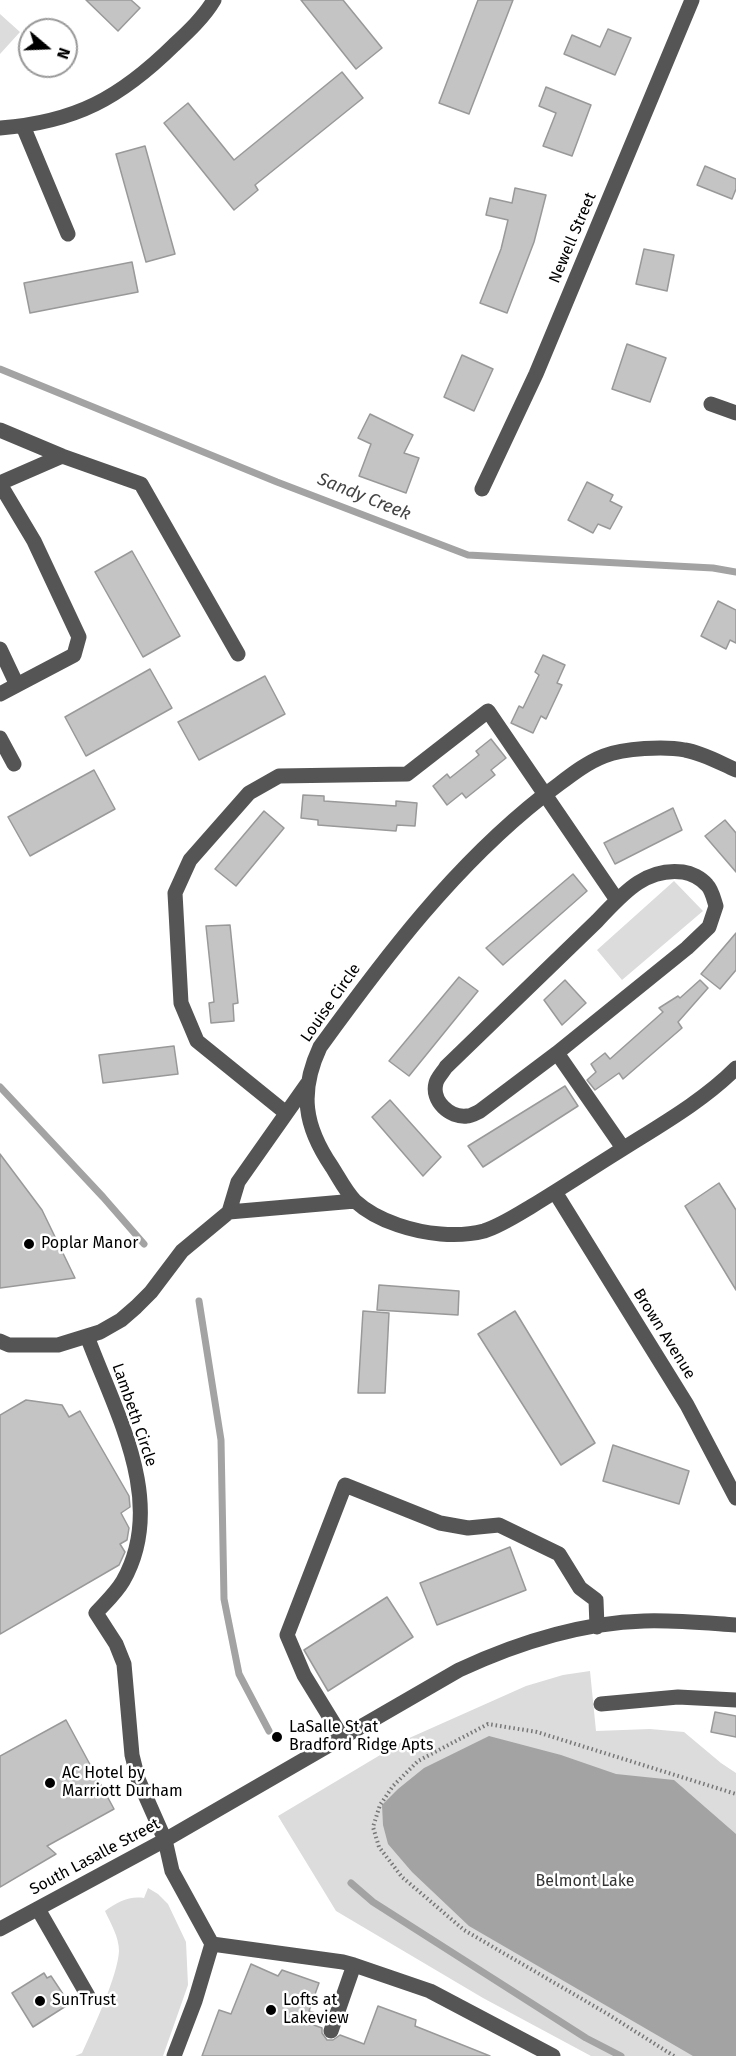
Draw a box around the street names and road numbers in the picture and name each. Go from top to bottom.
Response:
street label: Newell Street [545,190,601,286]
street label: Louise Circle [297,960,365,1046]
street label: Brown Avenue [629,1285,699,1383]
street label: Lambeth Circle [107,1361,161,1469]
street label: South Lasalle Street [27,1815,163,1899]

